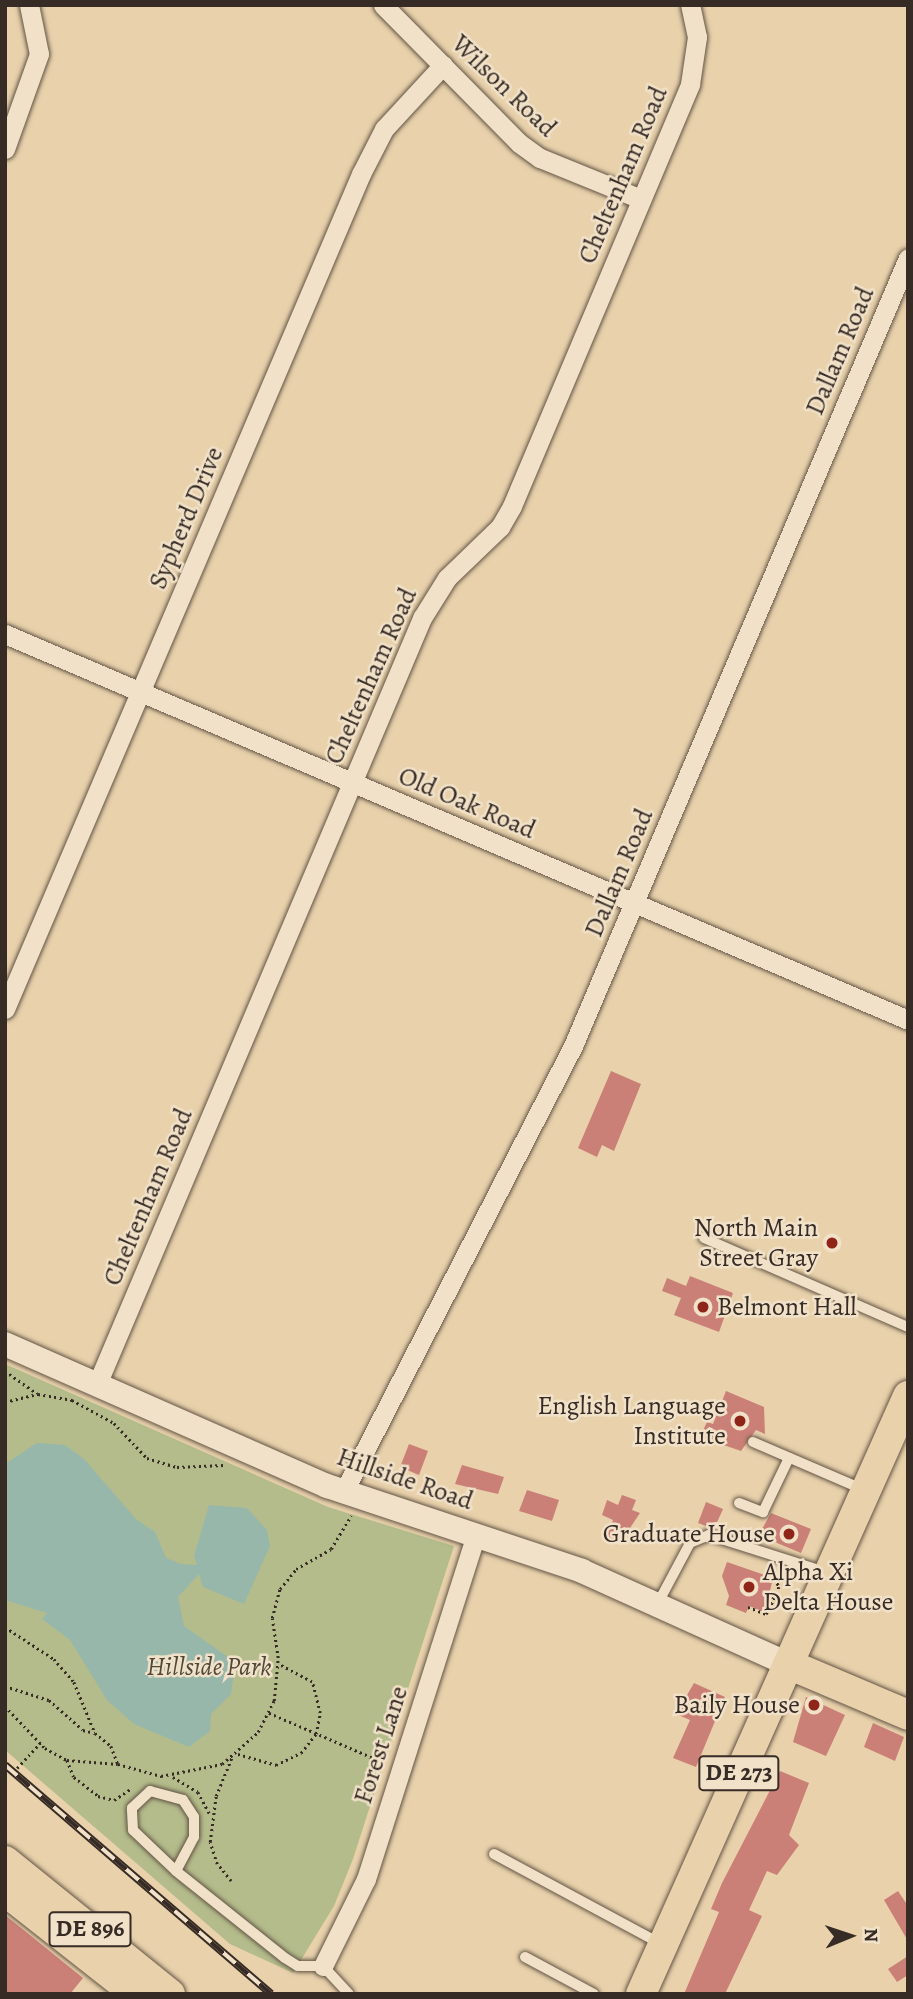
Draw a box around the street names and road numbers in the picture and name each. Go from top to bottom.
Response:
street label: Wilson Road [445,28,563,144]
street label: Cheltenham Road [572,82,674,268]
street label: Dallam Road [799,282,881,420]
street label: Sypherd Drive [142,442,230,594]
street label: Cheltenham Road [318,583,424,769]
street label: Old Oak Road [394,760,540,846]
street label: Dallam Road [578,804,660,942]
street label: Cheltenham Road [97,1104,199,1290]
street label: Hillside Road [333,1441,477,1517]
street label: Forest Lane [347,1682,415,1808]
road number: DE 273 [697,1752,781,1794]
road number: DE 896 [48,1908,132,1950]

